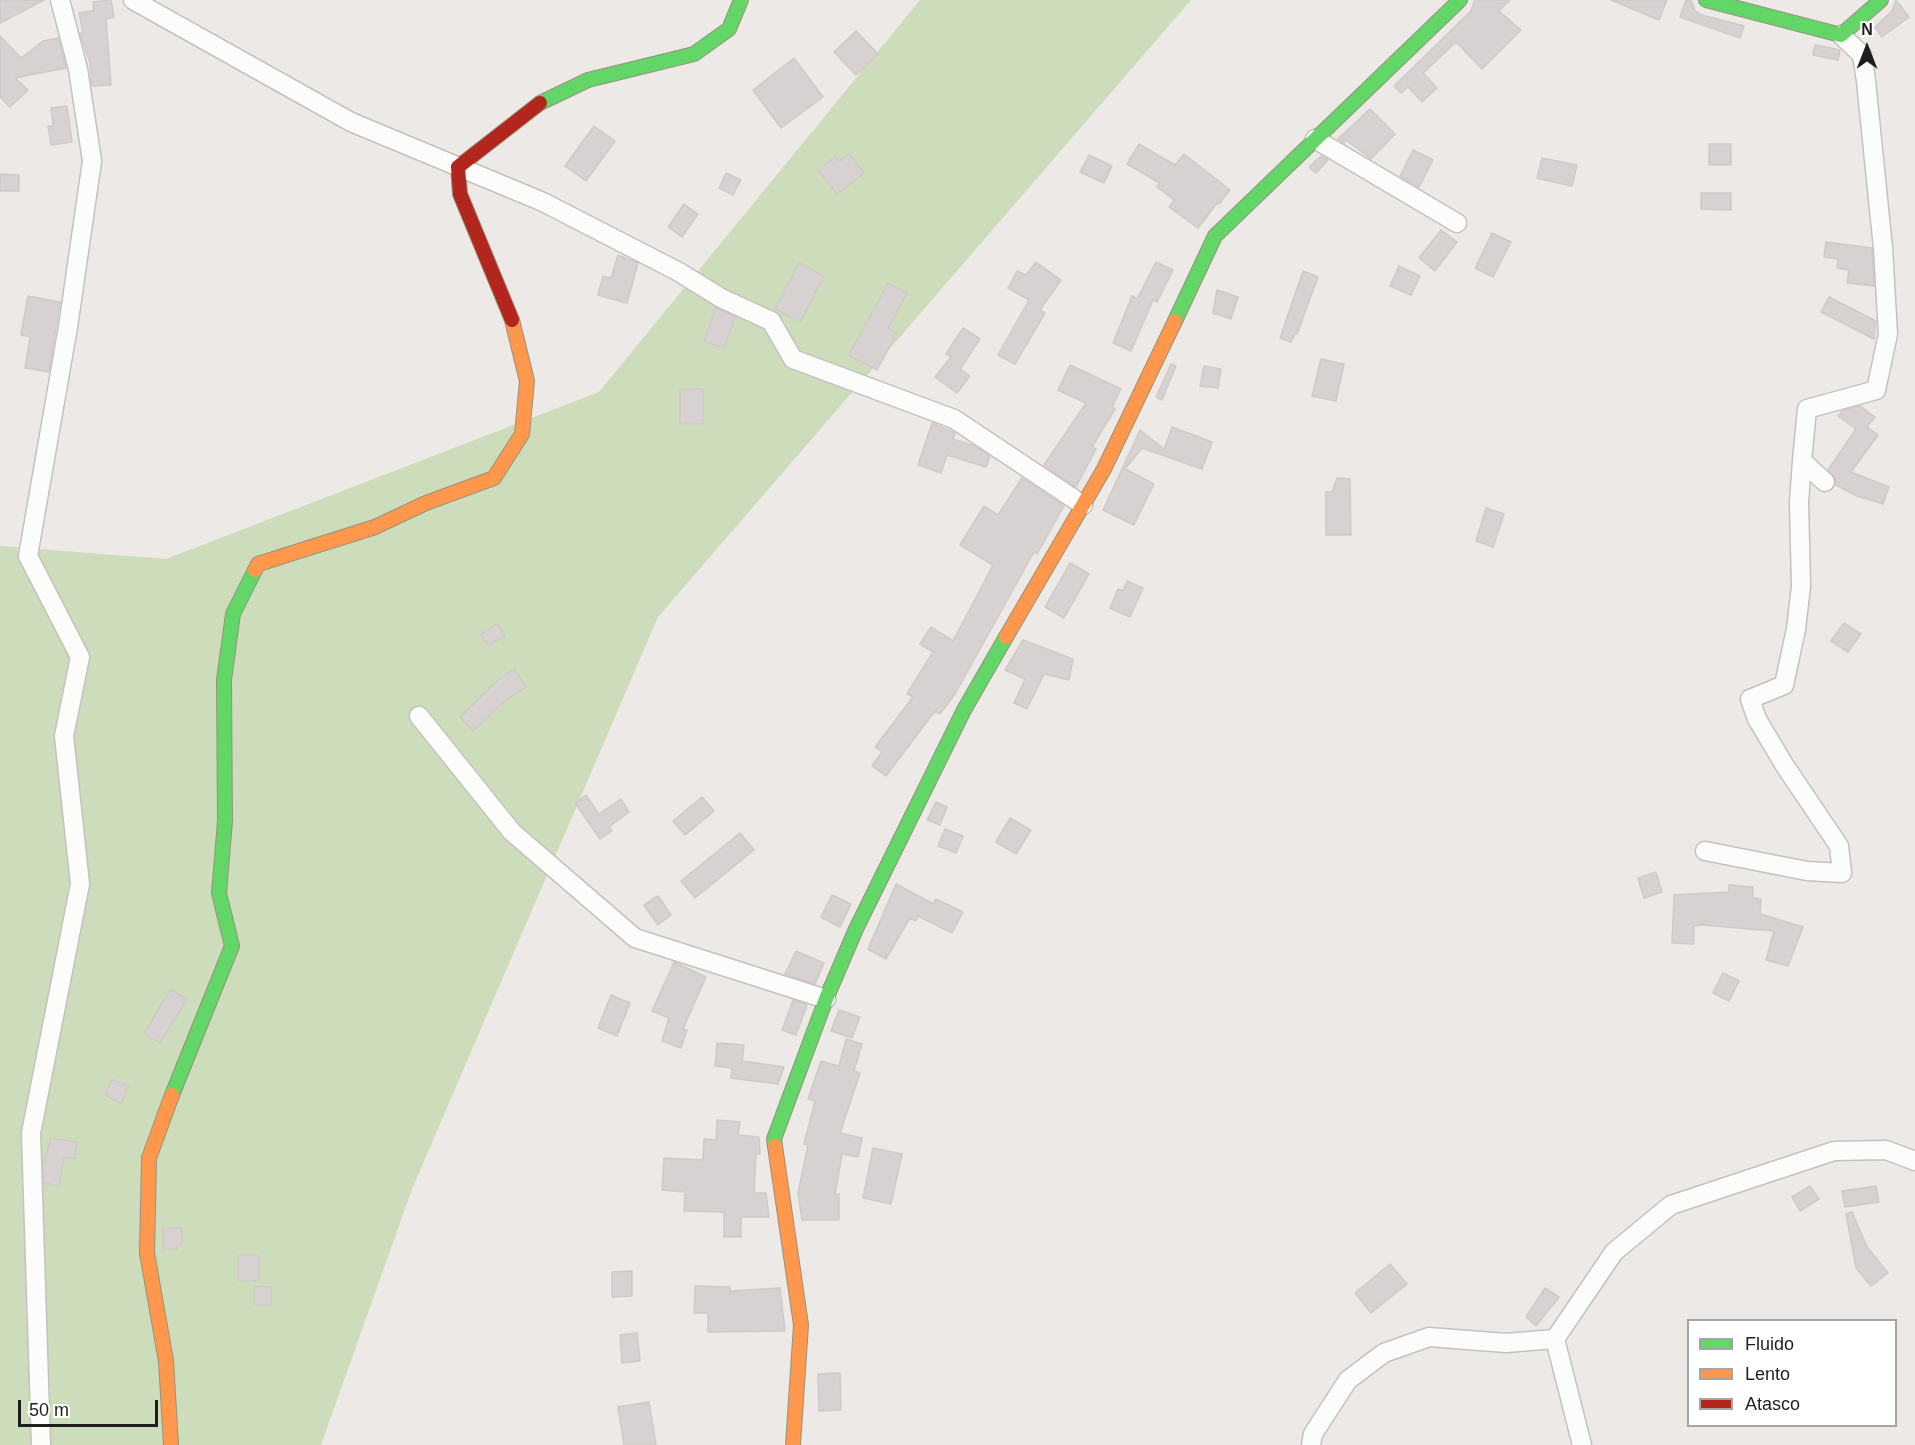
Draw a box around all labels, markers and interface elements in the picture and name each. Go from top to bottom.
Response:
north arrow [1837,18,1897,78]
text: N [1861,21,1873,38]
legend [1687,1319,1897,1427]
text: Fluido [1745,1334,1794,1354]
text: Lento [1745,1364,1790,1384]
scale bar [21,1388,160,1426]
text: Atasco [1745,1394,1800,1414]
text: 50 m [29,1400,69,1420]

